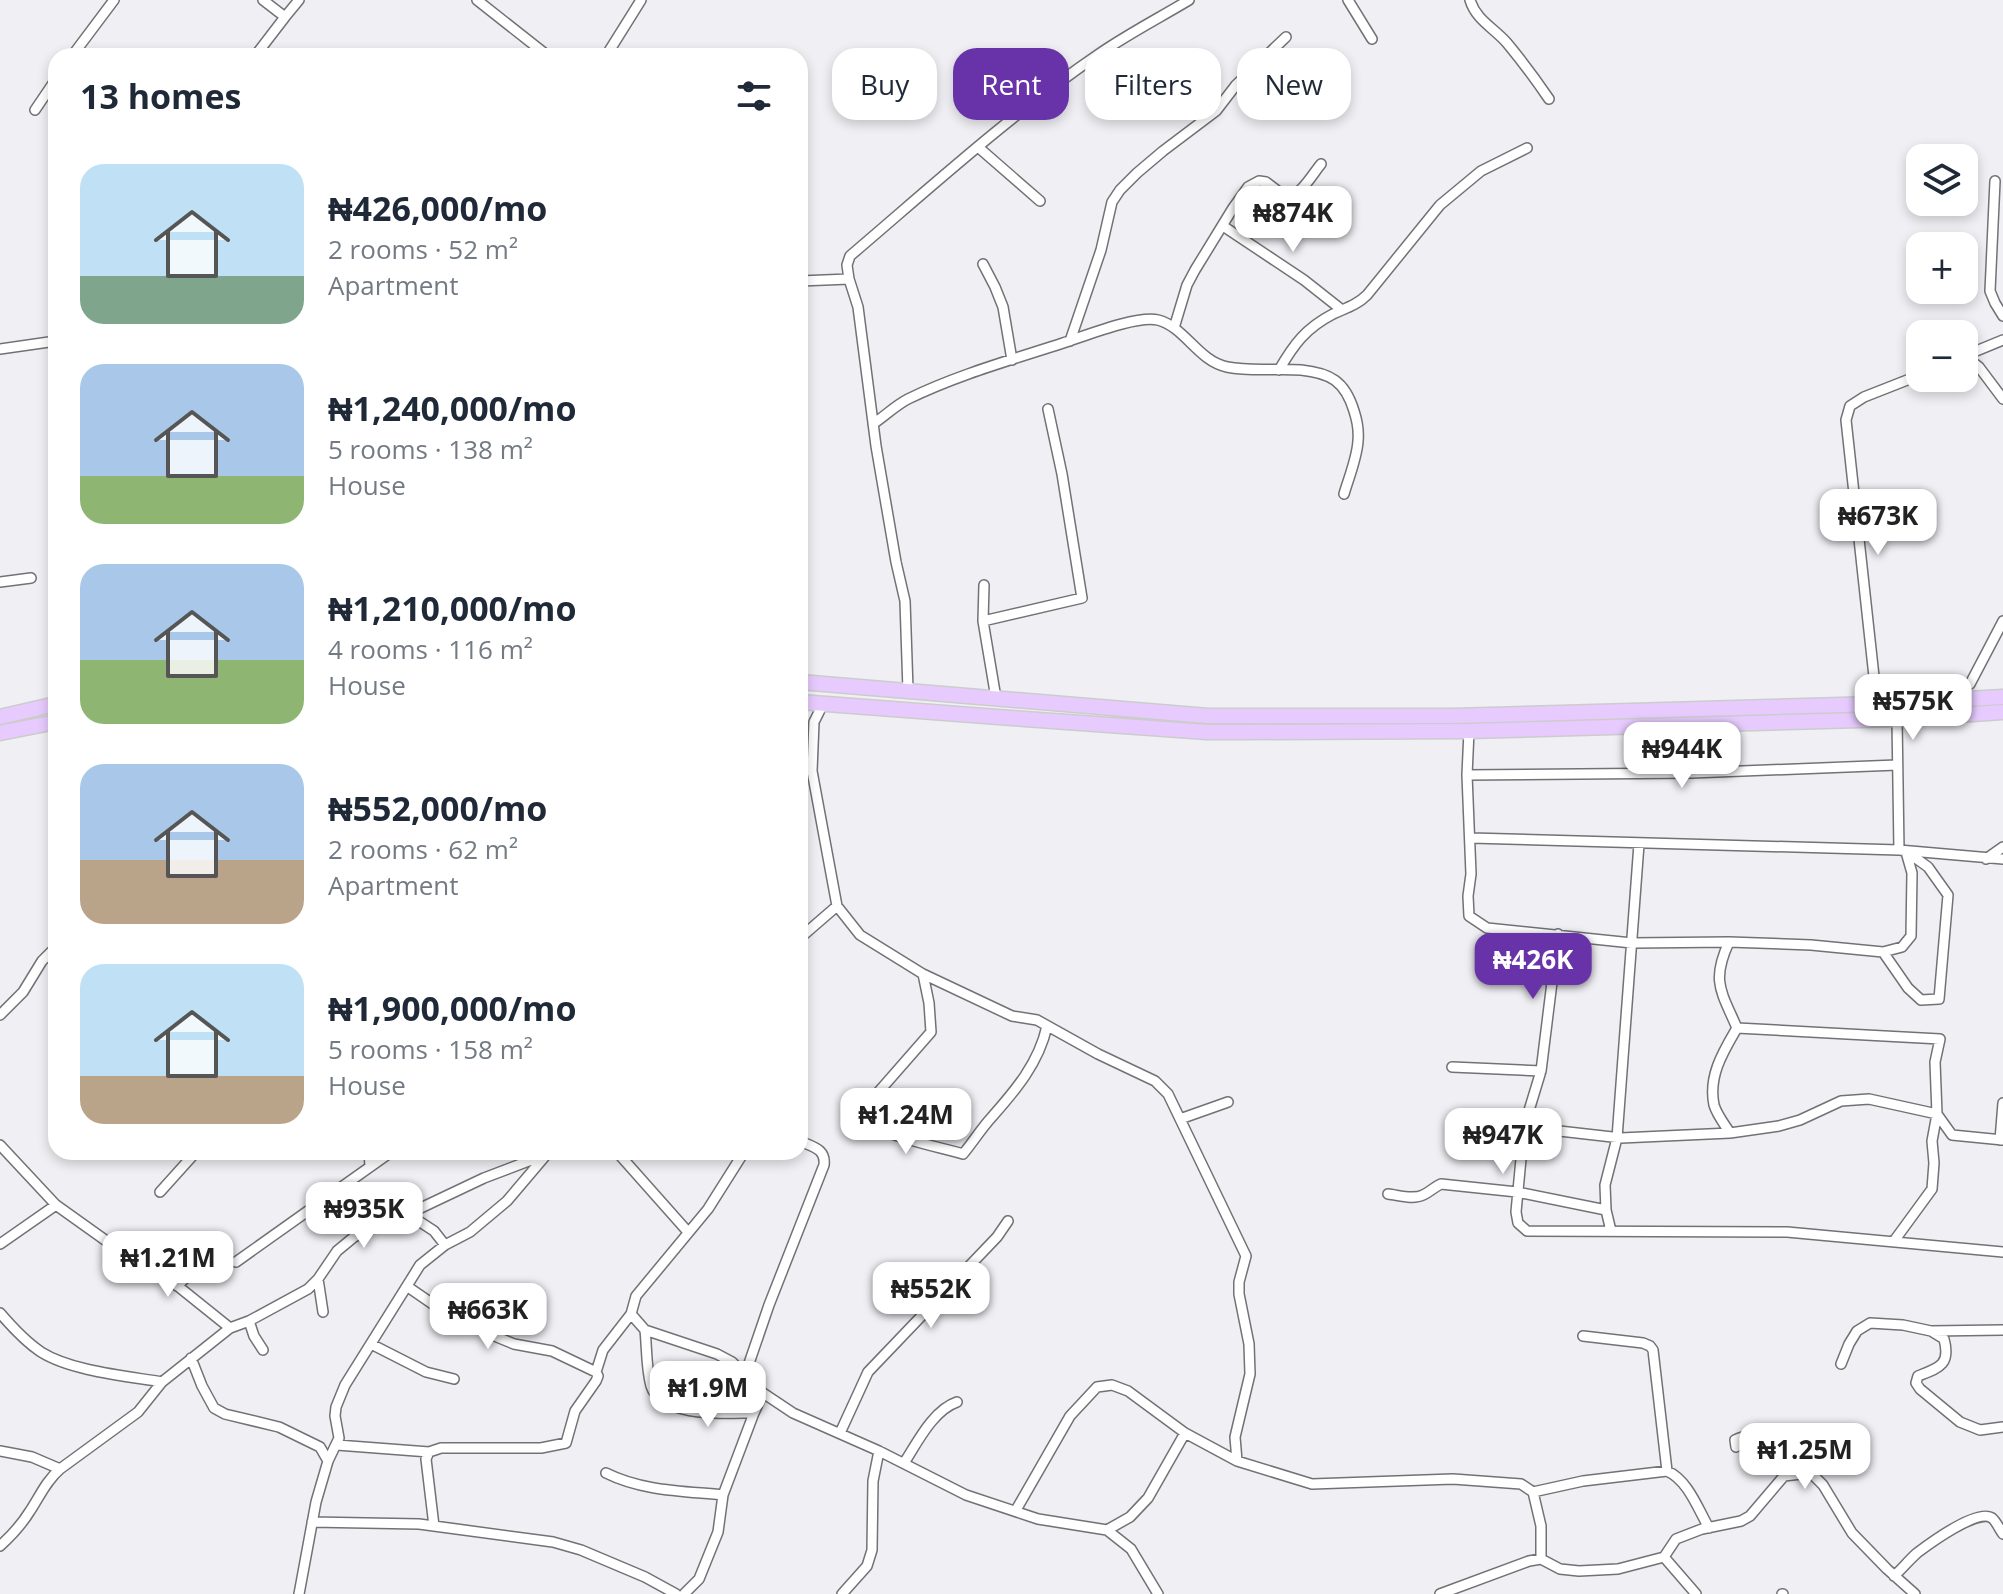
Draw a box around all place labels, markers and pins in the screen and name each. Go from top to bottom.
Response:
pin: ₦874K [1237,186,1349,254]
pin: ₦673K [1822,489,1934,557]
pin: ₦575K [1857,674,1969,742]
pin: ₦944K [1626,722,1738,790]
pin: ₦426K [1477,933,1589,1001]
pin: ₦1.24M [841,1088,971,1156]
pin: ₦947K [1447,1108,1559,1176]
pin: ₦935K [308,1182,420,1250]
pin: ₦1.21M [103,1231,233,1299]
pin: ₦552K [875,1262,987,1330]
pin: ₦663K [432,1283,544,1351]
pin: ₦1.9M [652,1361,764,1429]
pin: ₦1.25M [1740,1423,1870,1491]

